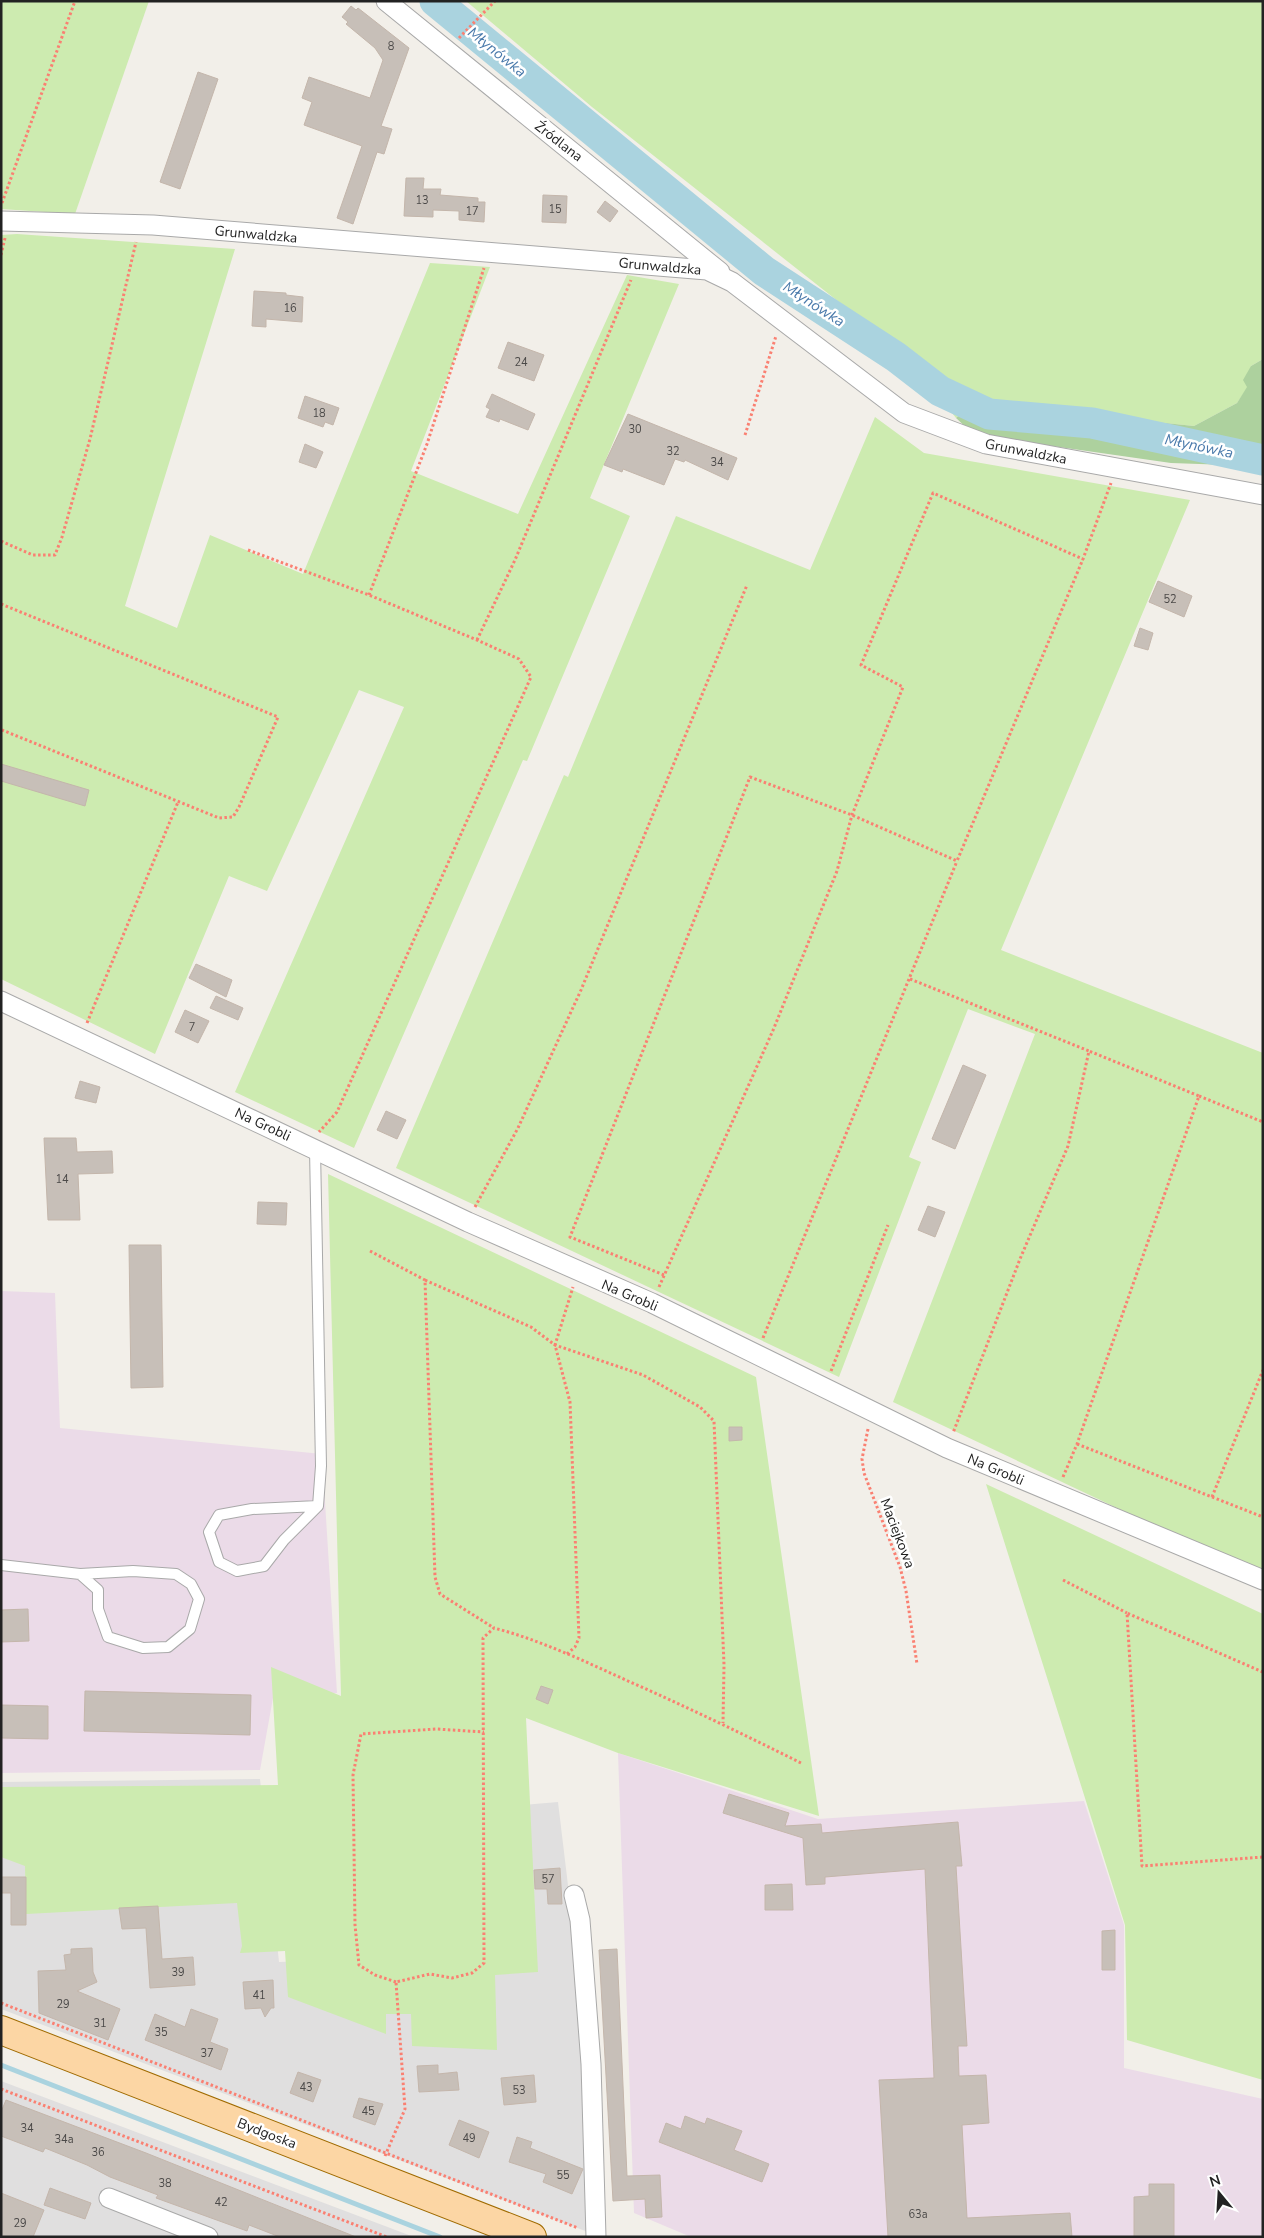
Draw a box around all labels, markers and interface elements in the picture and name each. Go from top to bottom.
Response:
water label: Młynówka [464,22,530,82]
house number: 8 [388,39,395,54]
street label: Źródlana [531,117,587,166]
house number: 13 [415,193,429,208]
house number: 15 [548,202,562,217]
house number: 17 [465,204,479,219]
street label: Grunwaldzka [214,221,298,248]
street label: Grunwaldzka [618,253,702,280]
water label: Młynówka [779,277,849,331]
house number: 16 [283,301,297,316]
house number: 24 [514,355,528,370]
house number: 18 [312,406,326,421]
house number: 30 [628,422,642,437]
water label: Młynówka [1163,429,1235,463]
street label: Grunwaldzka [983,434,1068,469]
house number: 32 [666,444,680,459]
house number: 34 [710,455,724,470]
house number: 52 [1163,592,1177,607]
house number: 7 [189,1020,195,1035]
street label: Na Grobli [232,1103,294,1146]
house number: 14 [55,1172,69,1187]
street label: Na Grobli [599,1275,661,1316]
street label: Na Grobli [965,1449,1027,1490]
street label: Maciejkowa [876,1495,920,1571]
house number: 57 [541,1872,555,1887]
house number: 39 [171,1965,185,1980]
house number: 41 [252,1988,266,2003]
house number: 29 [56,1997,70,2012]
house number: 31 [93,2016,107,2031]
house number: 35 [154,2025,168,2040]
house number: 37 [200,2046,214,2061]
house number: 43 [299,2080,313,2095]
house number: 53 [512,2083,526,2098]
house number: 45 [361,2104,375,2119]
street label: Bydgoska [235,2114,299,2153]
house number: 34 [20,2121,34,2136]
house number: 49 [462,2131,476,2146]
house number: 34a [54,2132,74,2147]
house number: 36 [91,2145,105,2160]
house number: 55 [556,2168,570,2183]
north arrow [1194,2168,1244,2218]
text: N [1207,2170,1223,2192]
house number: 38 [158,2176,172,2191]
house number: 42 [214,2195,228,2210]
house number: 63a [908,2207,928,2222]
house number: 29 [13,2216,27,2231]

